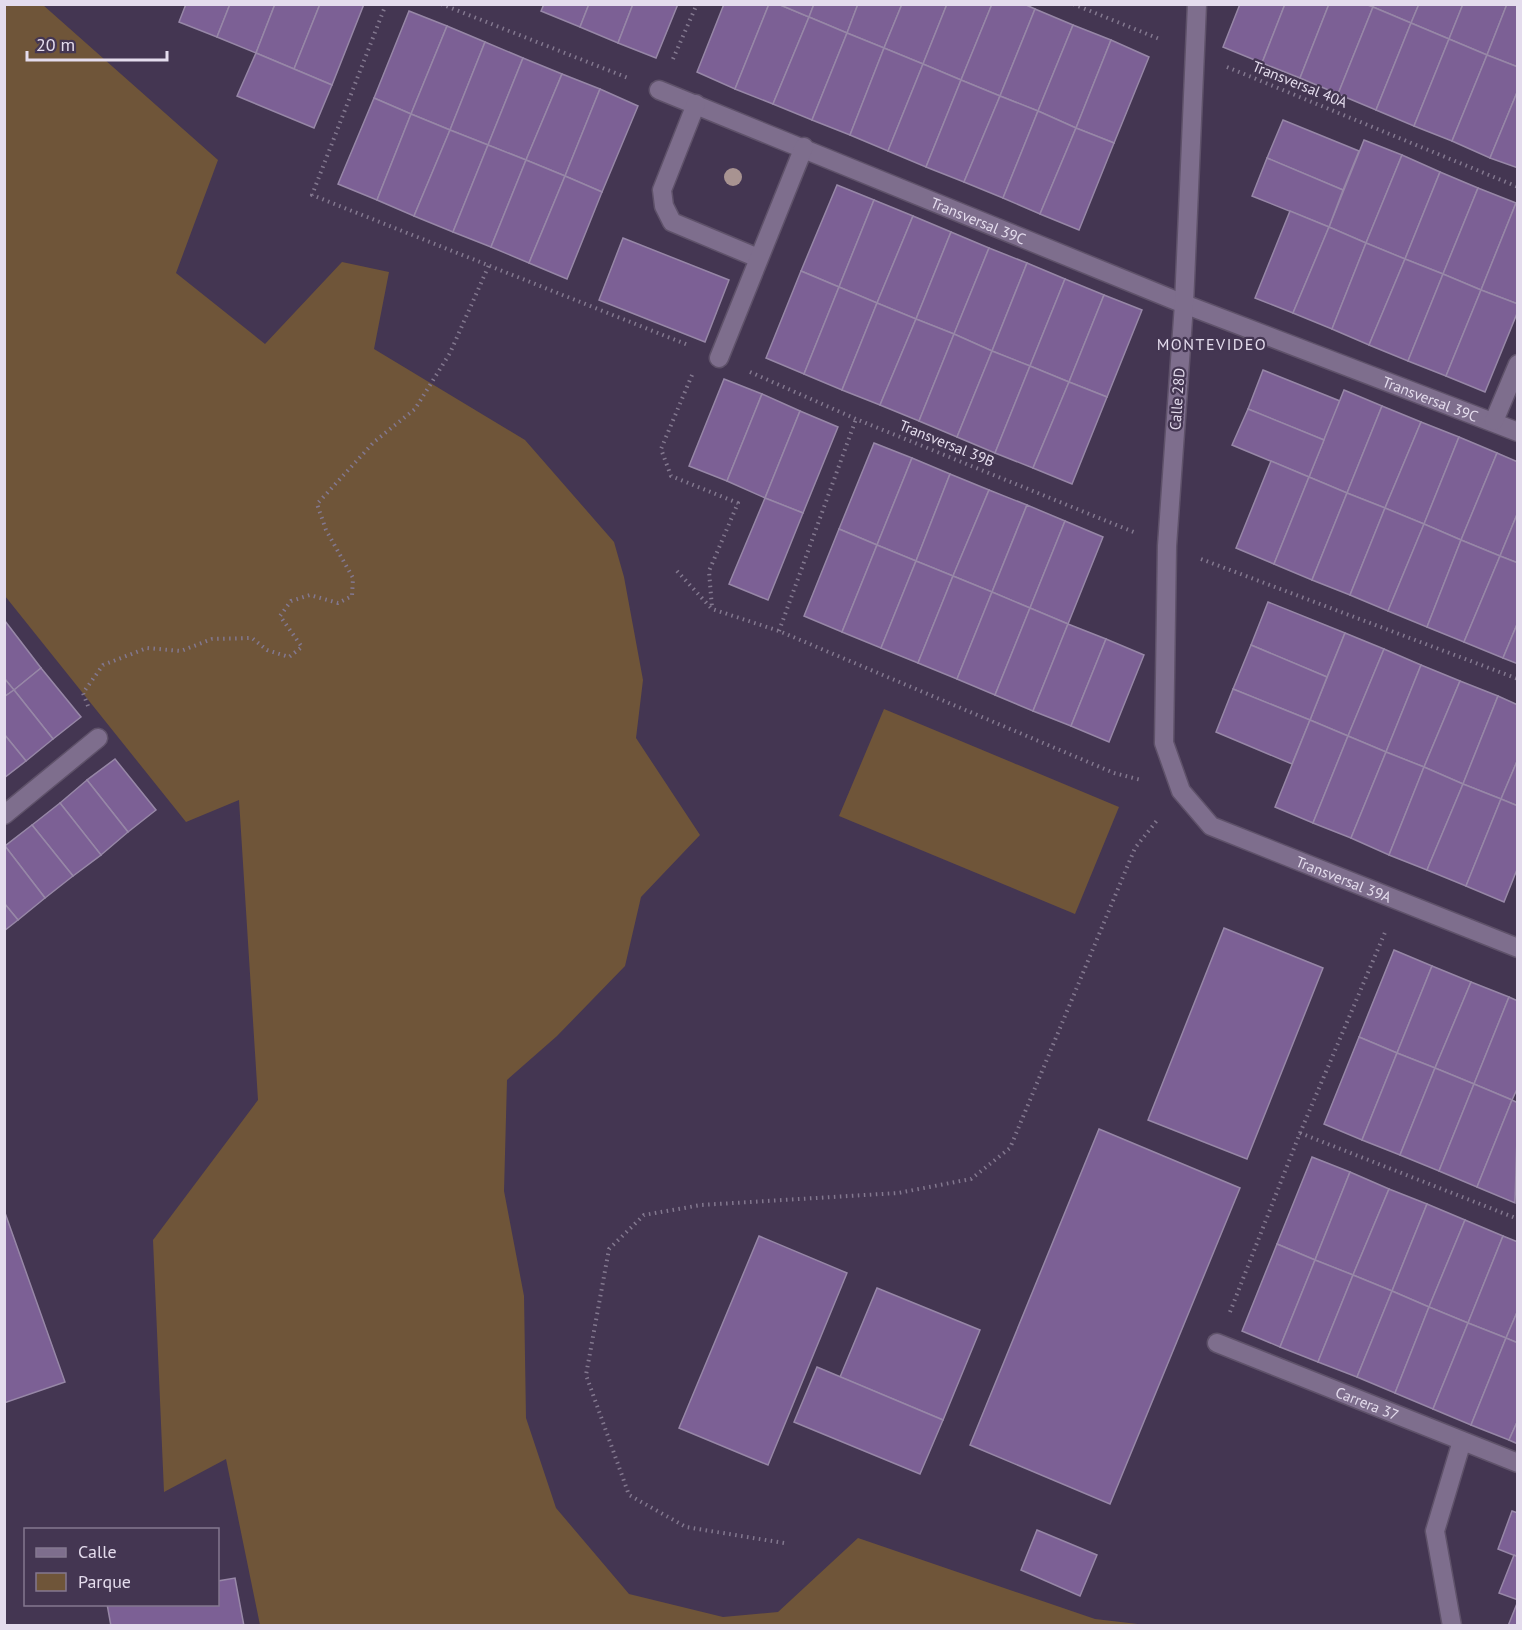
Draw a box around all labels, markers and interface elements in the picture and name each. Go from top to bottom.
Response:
scale bar [27,24,166,62]
text: 20 m [36,33,75,56]
street label: Transversal 40A [1250,56,1351,112]
street label: Transversal 39C [928,192,1029,248]
district label: MONTEVIDEO [1157,334,1267,354]
street label: Calle 28D [1165,367,1189,431]
street label: Transversal 39C [1380,372,1481,425]
street label: Transversal 39B [897,415,997,471]
street label: Transversal 39A [1294,851,1395,906]
street label: Carrera 37 [1333,1382,1402,1424]
legend [24,1528,219,1606]
text: Calle [78,1540,117,1563]
text: Parque [78,1570,131,1593]

